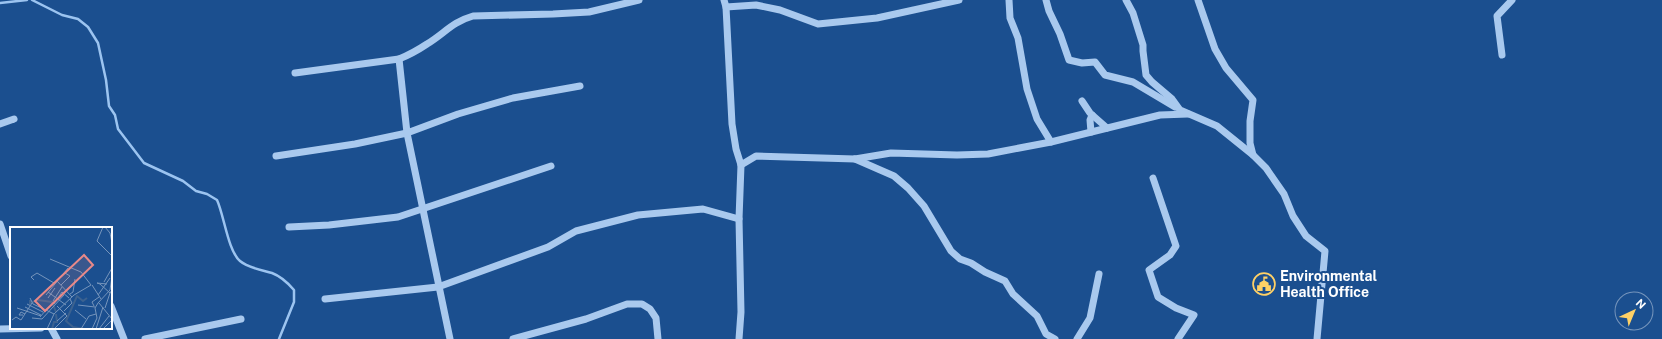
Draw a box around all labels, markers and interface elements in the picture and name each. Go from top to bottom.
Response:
inset map [10,227,112,329]
place label: Environmental Health Office [1280,268,1377,300]
public building icon: Environmental Health Office [1251,271,1277,297]
north arrow [1614,291,1654,331]
text: N [1634,297,1648,311]

